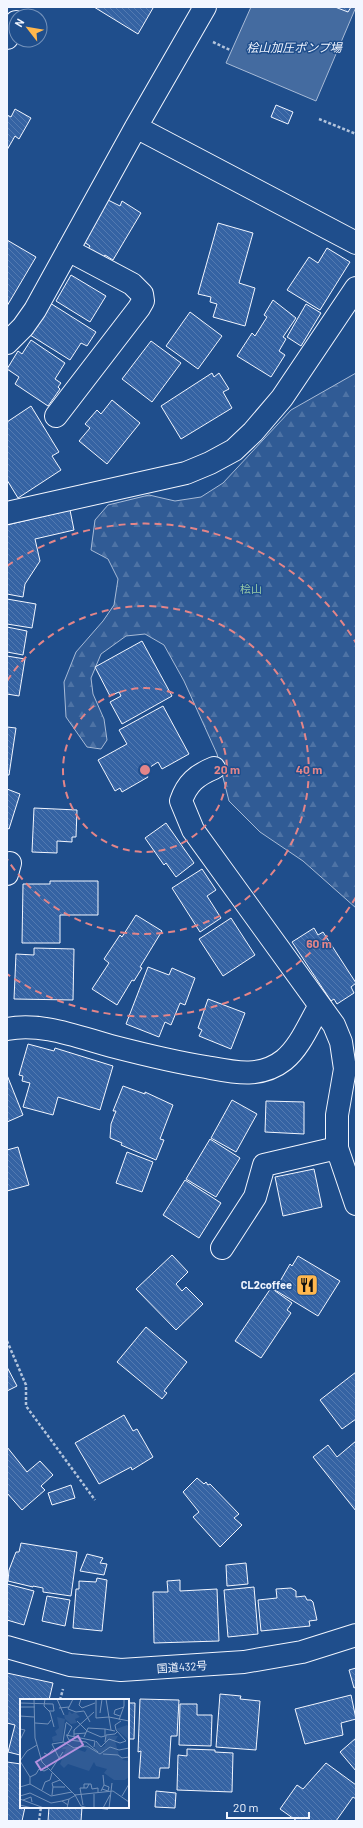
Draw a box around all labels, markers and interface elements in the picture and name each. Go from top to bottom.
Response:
north arrow [8,8,48,48]
text: N [12,16,26,29]
water label: 桧山加圧ポンプ場 [246,40,344,54]
park label: 桧山 [240,582,262,595]
text: 20 m [214,762,240,776]
text: 40 m [296,762,322,776]
centre of rings [138,763,152,777]
text: 60 m [306,936,332,950]
restaurant icon: CL2coffee [294,1272,320,1298]
place label: CL2coffee [241,1278,292,1291]
street label: 国道432号 [156,1658,208,1675]
inset map [20,1699,129,1808]
scale bar [227,1794,309,1820]
text: 20 m [233,1800,259,1814]

